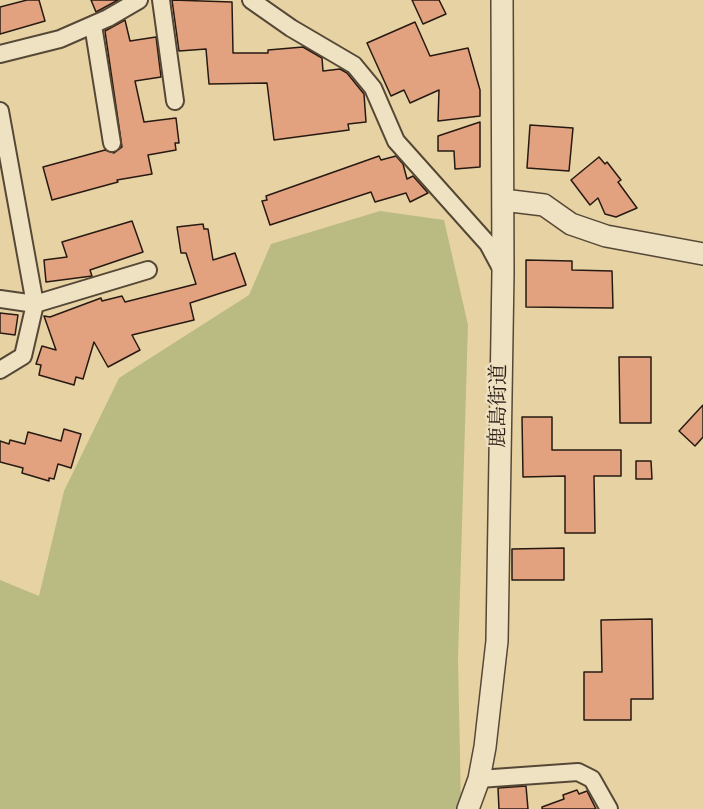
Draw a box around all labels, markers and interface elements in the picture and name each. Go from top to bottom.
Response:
street label: 鹿島街道 [487,364,513,448]

